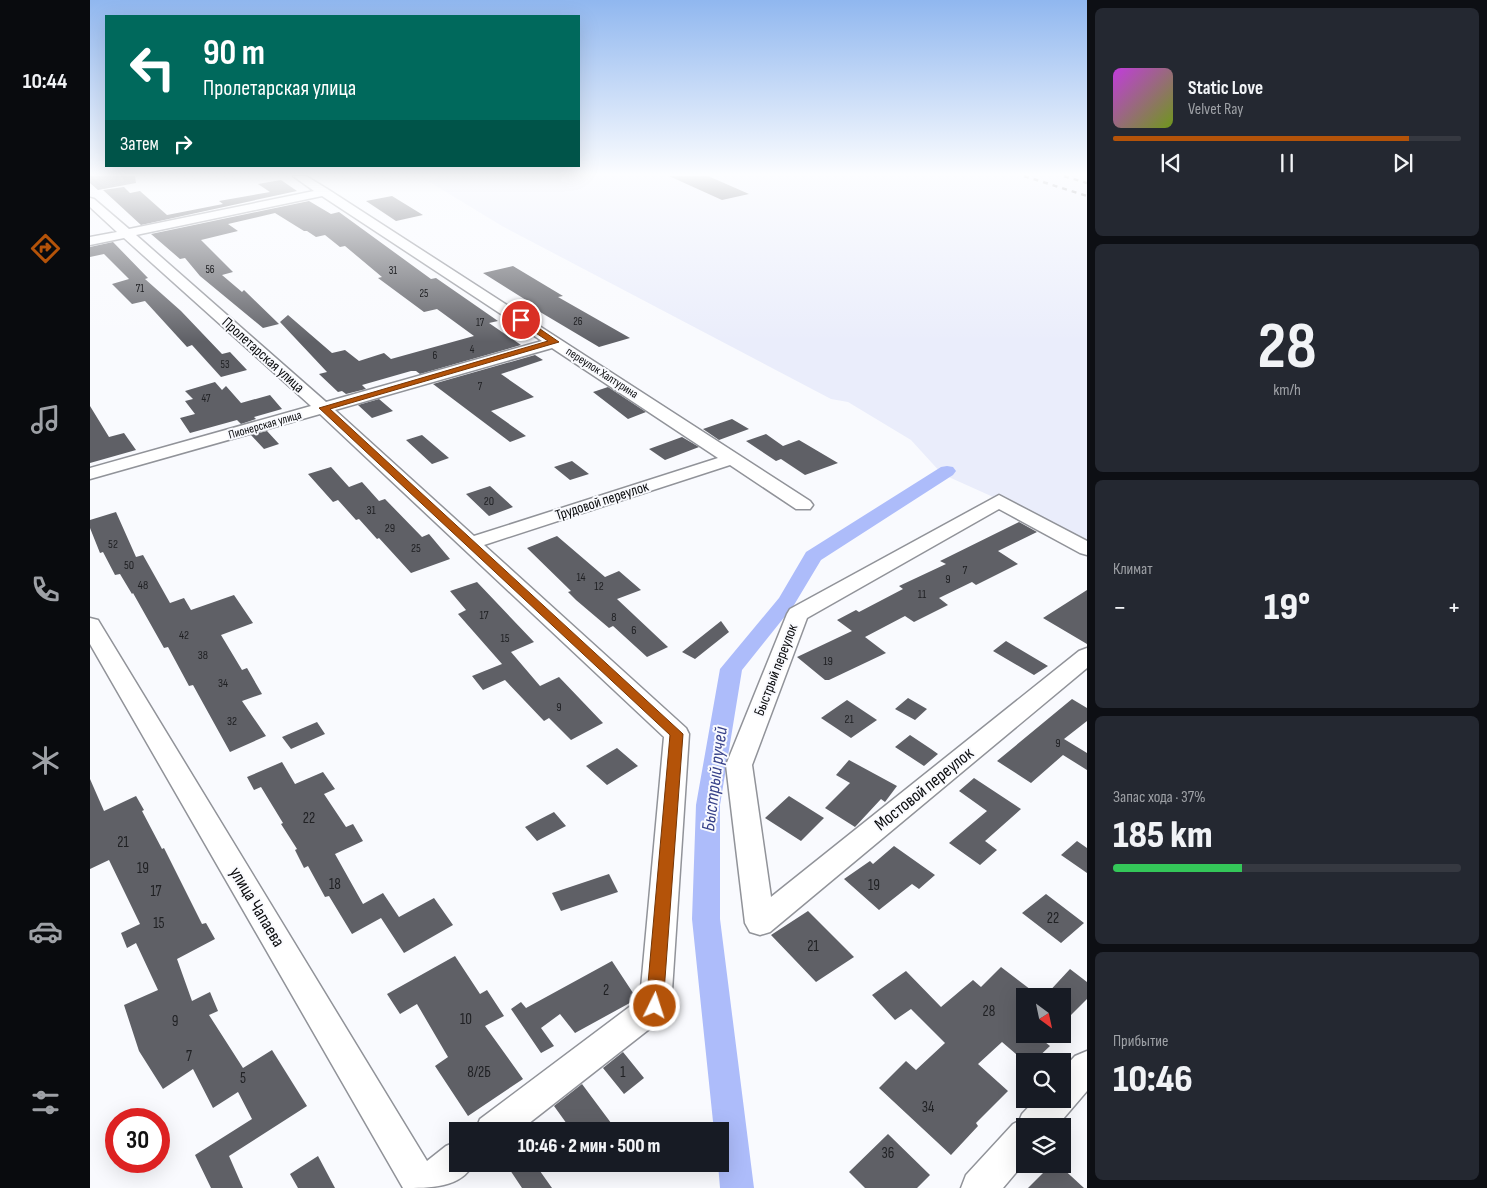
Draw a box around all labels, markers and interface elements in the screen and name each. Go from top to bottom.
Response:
text: 90 m [203,32,265,75]
icon: left [120,35,185,100]
text: 10:44 [23,68,67,95]
text: Пролетарская улица [203,75,356,102]
text: Static Love [1188,77,1263,100]
text: Velvet Ray [1188,100,1243,119]
icon: right [169,130,197,158]
text: Затем [120,133,159,156]
icon: previous [1157,149,1185,177]
icon: pause [1273,149,1301,177]
icon: next [1389,149,1417,177]
icon: directions [28,231,63,266]
house number: 56 [205,263,215,276]
house number: 31 [389,264,397,277]
house number: 71 [136,282,144,295]
house number: 25 [420,287,428,300]
pin [500,299,542,341]
icon: arrive [507,306,535,334]
text: 28 [1257,309,1317,387]
street label: Пролетарская улица [218,313,308,397]
house number: 26 [573,315,583,328]
house number: 17 [476,316,485,329]
house number: 4 [470,343,475,356]
street label: переулок Халтурина [563,344,641,402]
house number: 6 [433,349,438,362]
house number: 53 [220,358,230,371]
house number: 7 [478,380,483,393]
text: km/h [1273,381,1301,400]
house number: 47 [202,392,211,405]
icon: music [28,402,63,437]
street label: Пионерская улица [227,407,304,443]
street label: Трудовой переулок [553,477,651,525]
house number: 20 [484,494,494,509]
house number: 31 [366,503,376,518]
house number: 29 [385,521,395,536]
house number: 52 [108,537,118,552]
house number: 25 [411,541,421,556]
house number: 50 [124,558,134,573]
text: Климат [1113,560,1153,579]
house number: 7 [963,563,968,578]
house number: 14 [576,570,586,585]
icon: phone [28,572,63,607]
house number: 9 [945,572,951,587]
house number: 48 [138,578,148,593]
house number: 12 [594,579,604,594]
text: 19° [1264,585,1310,630]
house number: 11 [918,587,927,602]
text: − [1113,591,1127,624]
text: + [1447,591,1461,624]
house number: 17 [480,608,489,623]
house number: 8 [611,610,617,625]
street label: Быстрый переулок [750,621,802,719]
house number: 6 [631,623,637,638]
house number: 42 [179,628,189,643]
house number: 15 [500,631,510,646]
house number: 38 [198,648,208,663]
house number: 19 [823,654,833,669]
house number: 34 [218,676,228,691]
house number: 9 [556,700,562,715]
house number: 21 [844,712,854,727]
house number: 32 [227,714,237,729]
water label: Быстрый ручей [697,725,733,832]
house number: 9 [1055,736,1061,751]
icon: climate [28,743,63,778]
street label: Мостовой переулок [870,743,978,835]
text: Запас хода · 37% [1113,788,1206,807]
house number: 22 [303,809,315,828]
text: 185 km [1113,813,1213,858]
house number: 21 [117,833,129,852]
house number: 19 [137,859,149,878]
street label: улица Чапаева [225,863,289,951]
house number: 18 [329,875,341,894]
house number: 19 [868,876,880,895]
house number: 17 [150,882,162,901]
house number: 22 [1047,909,1059,928]
icon: car [28,914,63,949]
house number: 15 [153,914,165,933]
house number: 21 [807,937,819,956]
position arrow [628,979,680,1031]
house number: 2 [603,981,609,1000]
north arrow [1016,988,1071,1042]
map controls [1016,988,1071,1173]
house number: 28 [983,1002,995,1021]
house number: 10 [460,1010,472,1029]
house number: 9 [172,1012,178,1031]
text: Прибытие [1113,1032,1168,1051]
house number: 7 [186,1047,192,1066]
button: search [1016,1053,1071,1108]
text: 10:46 [1113,1057,1193,1102]
house number: 8/2Б [467,1063,491,1082]
house number: 1 [620,1063,626,1082]
house number: 5 [240,1069,246,1088]
icon: filters [28,1085,63,1120]
house number: 34 [922,1098,934,1117]
speed limit sign: 30 [105,1108,170,1173]
button: layers [1016,1118,1071,1173]
text: 10:46 · 2 мин · 500 m [518,1135,660,1158]
house number: 36 [882,1144,894,1163]

